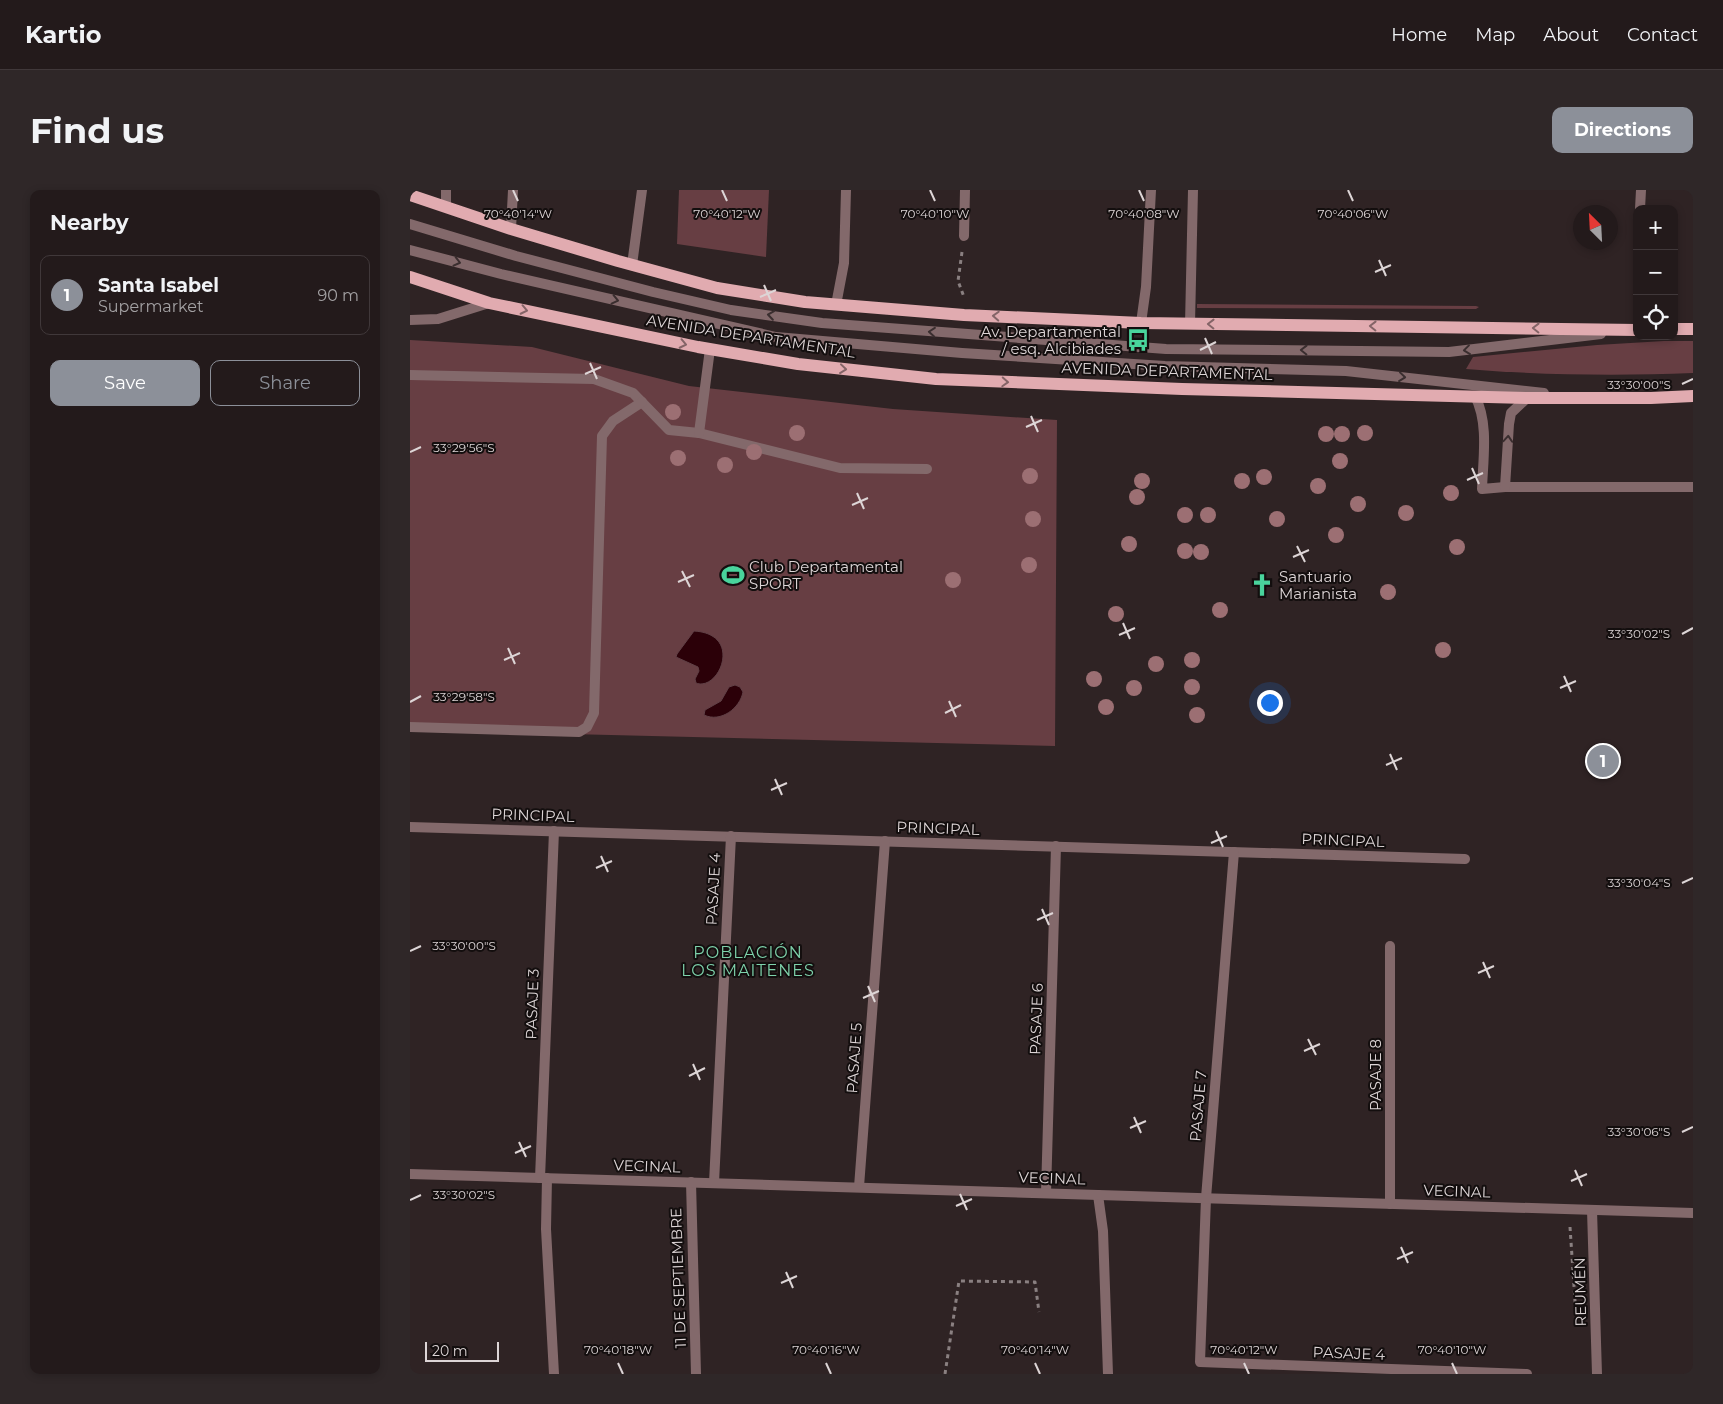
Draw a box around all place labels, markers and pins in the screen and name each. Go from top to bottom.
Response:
place label: Av. Departamental / esq. Alcibiades [981,322,1121,358]
bus stop icon: Av. Departamental / esq. Alcibiades [1125,327,1151,353]
place label: Club Departamental SPORT [749,557,903,593]
sports icon: Club Departamental SPORT [720,562,746,588]
place label: Santuario Marianista [1279,567,1357,603]
church icon: Santuario Marianista [1249,572,1275,598]
pin: 1 [1587,742,1619,780]

